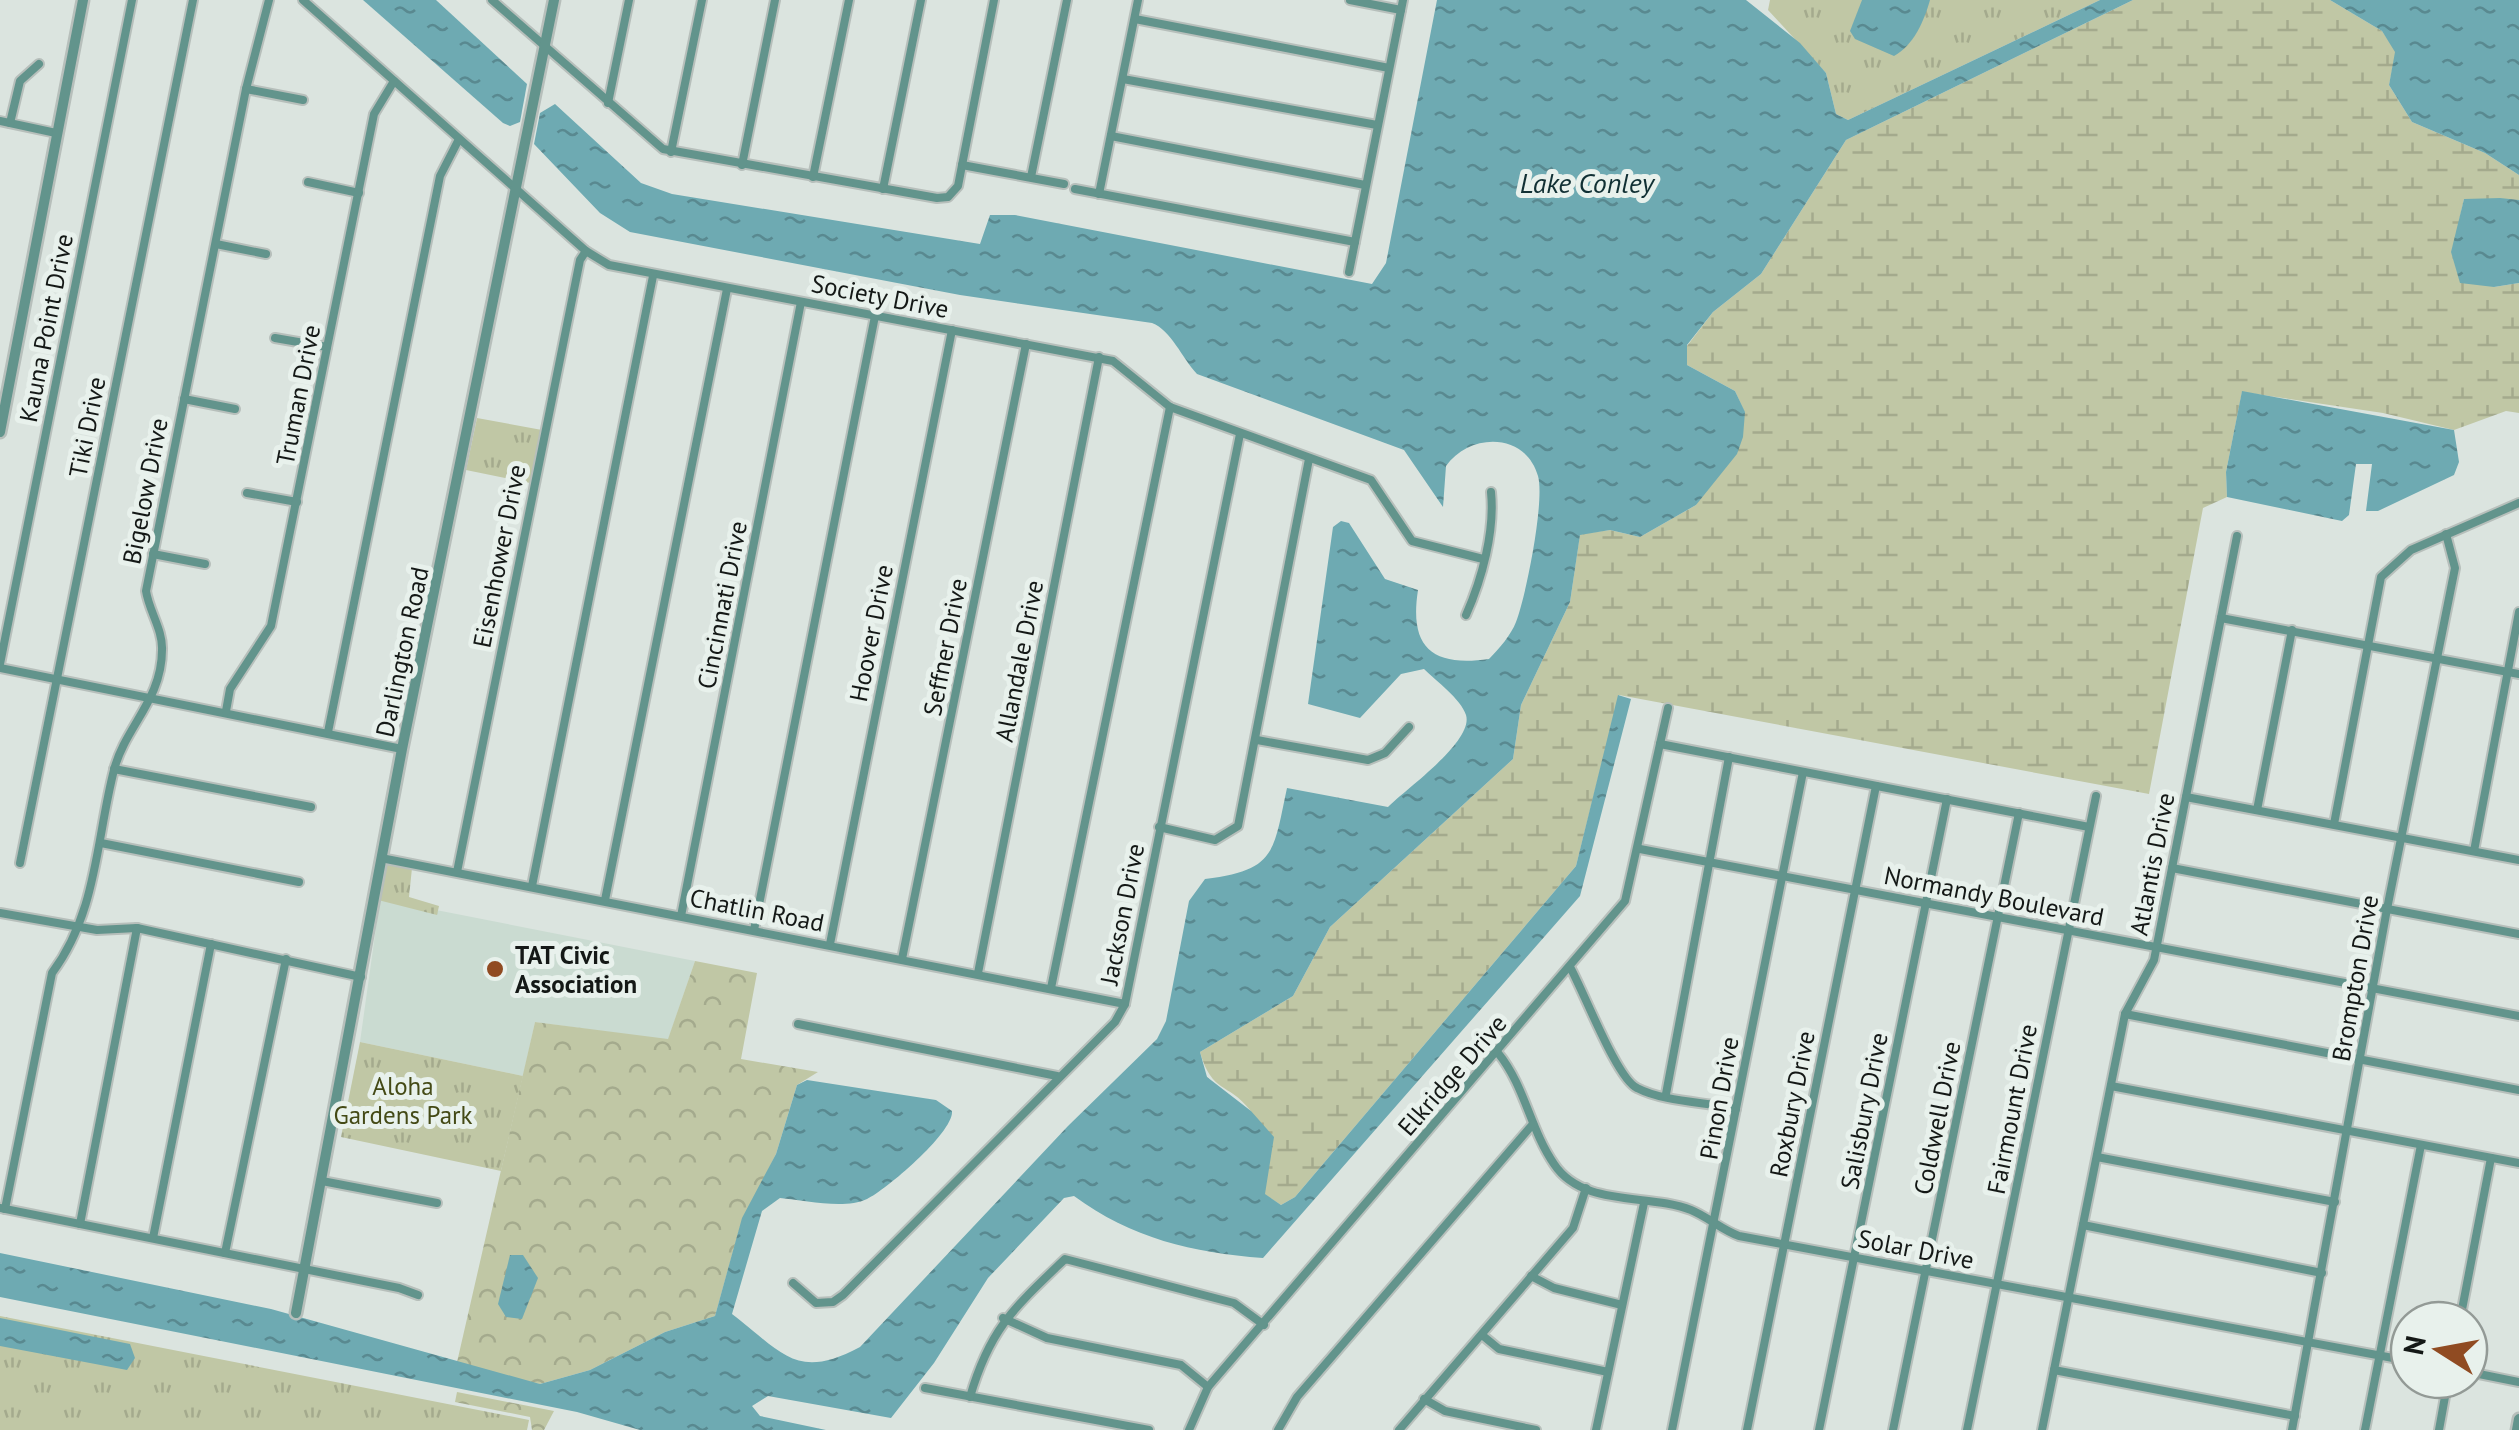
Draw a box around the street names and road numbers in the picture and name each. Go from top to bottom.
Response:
street label: Kauna Point Drive [12,231,80,425]
street label: Society Drive [809,267,951,325]
street label: Truman Drive [269,322,327,468]
street label: Tiki Drive [62,374,112,480]
street label: Bigelow Drive [115,415,175,567]
street label: Eisenhower Drive [466,462,532,650]
street label: Cincinnati Drive [690,518,754,692]
street label: Hoover Drive [842,562,900,704]
street label: Darlington Road [368,564,436,740]
street label: Seffner Drive [916,575,974,719]
street label: Allandale Drive [988,578,1050,744]
street label: Atlantis Drive [2123,790,2181,938]
street label: Jackson Drive [1092,841,1151,988]
street label: Normandy Boulevard [1881,859,2107,933]
street label: Chatlin Road [687,881,827,939]
street label: Brompton Drive [2325,892,2385,1064]
street label: Elkridge Drive [1391,1008,1513,1142]
street label: Fairmount Drive [1980,1021,2044,1197]
street label: Roxbury Drive [1762,1028,1822,1180]
street label: Salisbury Drive [1833,1030,1895,1192]
street label: Pinon Drive [1692,1034,1746,1162]
street label: Coldwell Drive [1906,1039,1968,1197]
street label: Solar Drive [1855,1222,1977,1276]

